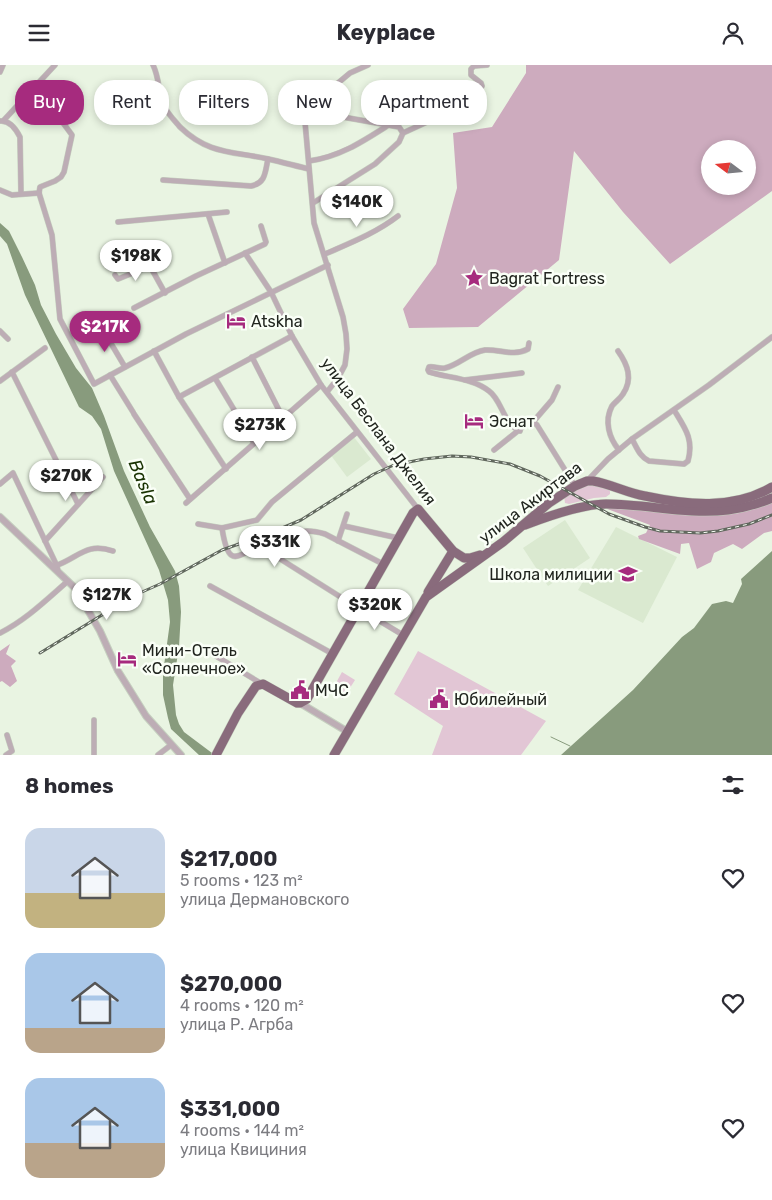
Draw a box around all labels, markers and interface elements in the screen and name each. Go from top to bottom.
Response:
icon: menu [25,19,53,47]
text: Keyplace [337,19,435,46]
icon: person [719,19,747,47]
chip: Buy [15,80,84,125]
chip: Rent [94,80,169,125]
chip: Filters [179,80,268,125]
chip: New [278,80,351,125]
chip: Apartment [361,80,487,125]
north arrow [701,140,756,195]
map controls [701,140,756,195]
pin: $140K [322,185,392,228]
text: $140K [331,192,383,211]
pin: $198K [101,239,171,282]
text: $198K [111,246,161,265]
place icon: Bagrat Fortress [463,267,485,289]
place label: Bagrat Fortress [489,269,605,288]
hotel icon: Atskha [225,310,247,332]
pin: $217K [70,311,140,353]
place label: Atskha [251,312,303,331]
text: $217K [81,317,129,336]
street label: улица Беслана Джелия [317,354,440,509]
pin: $273K [225,409,295,451]
hotel icon: Эснат [463,410,485,432]
place label: Эснат [489,412,535,431]
text: $273K [234,415,286,434]
water label: Basla [124,456,162,508]
street label: улица Акиртава [475,458,585,547]
pin: $270K [31,459,101,502]
text: $270K [40,466,92,485]
pin: $331K [240,525,310,568]
text: $331K [250,532,300,551]
school or university icon: Школа милиции [617,563,639,585]
place label: Школа милиции [489,565,613,584]
pin: $127K [72,579,142,621]
text: $127K [83,585,131,604]
pin: $320K [340,589,410,631]
text: $320K [348,595,402,614]
place label: Мини-Отель «Солнечное» [142,641,246,678]
hotel icon: Мини-Отель «Солнечное» [116,648,138,670]
public building icon: МЧС [289,679,311,701]
place label: МЧС [315,681,349,700]
public building icon: Юбилейный [428,688,450,710]
place label: Юбилейный [454,690,547,709]
icon: filters [719,771,747,799]
text: 8 homes [25,773,114,798]
text: $217,000 [180,846,277,871]
icon: home [65,848,125,908]
icon: heart [719,864,747,892]
text: 5 rooms · 123 m² [180,871,303,890]
text: улица Дермановского [180,890,350,909]
text: $270,000 [180,971,282,996]
icon: home [65,973,125,1033]
icon: heart [719,989,747,1017]
text: 4 rooms · 120 m² [180,996,304,1015]
text: улица Р. Агрба [180,1015,293,1034]
text: $331,000 [180,1096,280,1121]
icon: home [65,1098,125,1158]
icon: heart [719,1114,747,1142]
text: 4 rooms · 144 m² [180,1121,304,1140]
text: улица Квициния [180,1140,307,1159]

